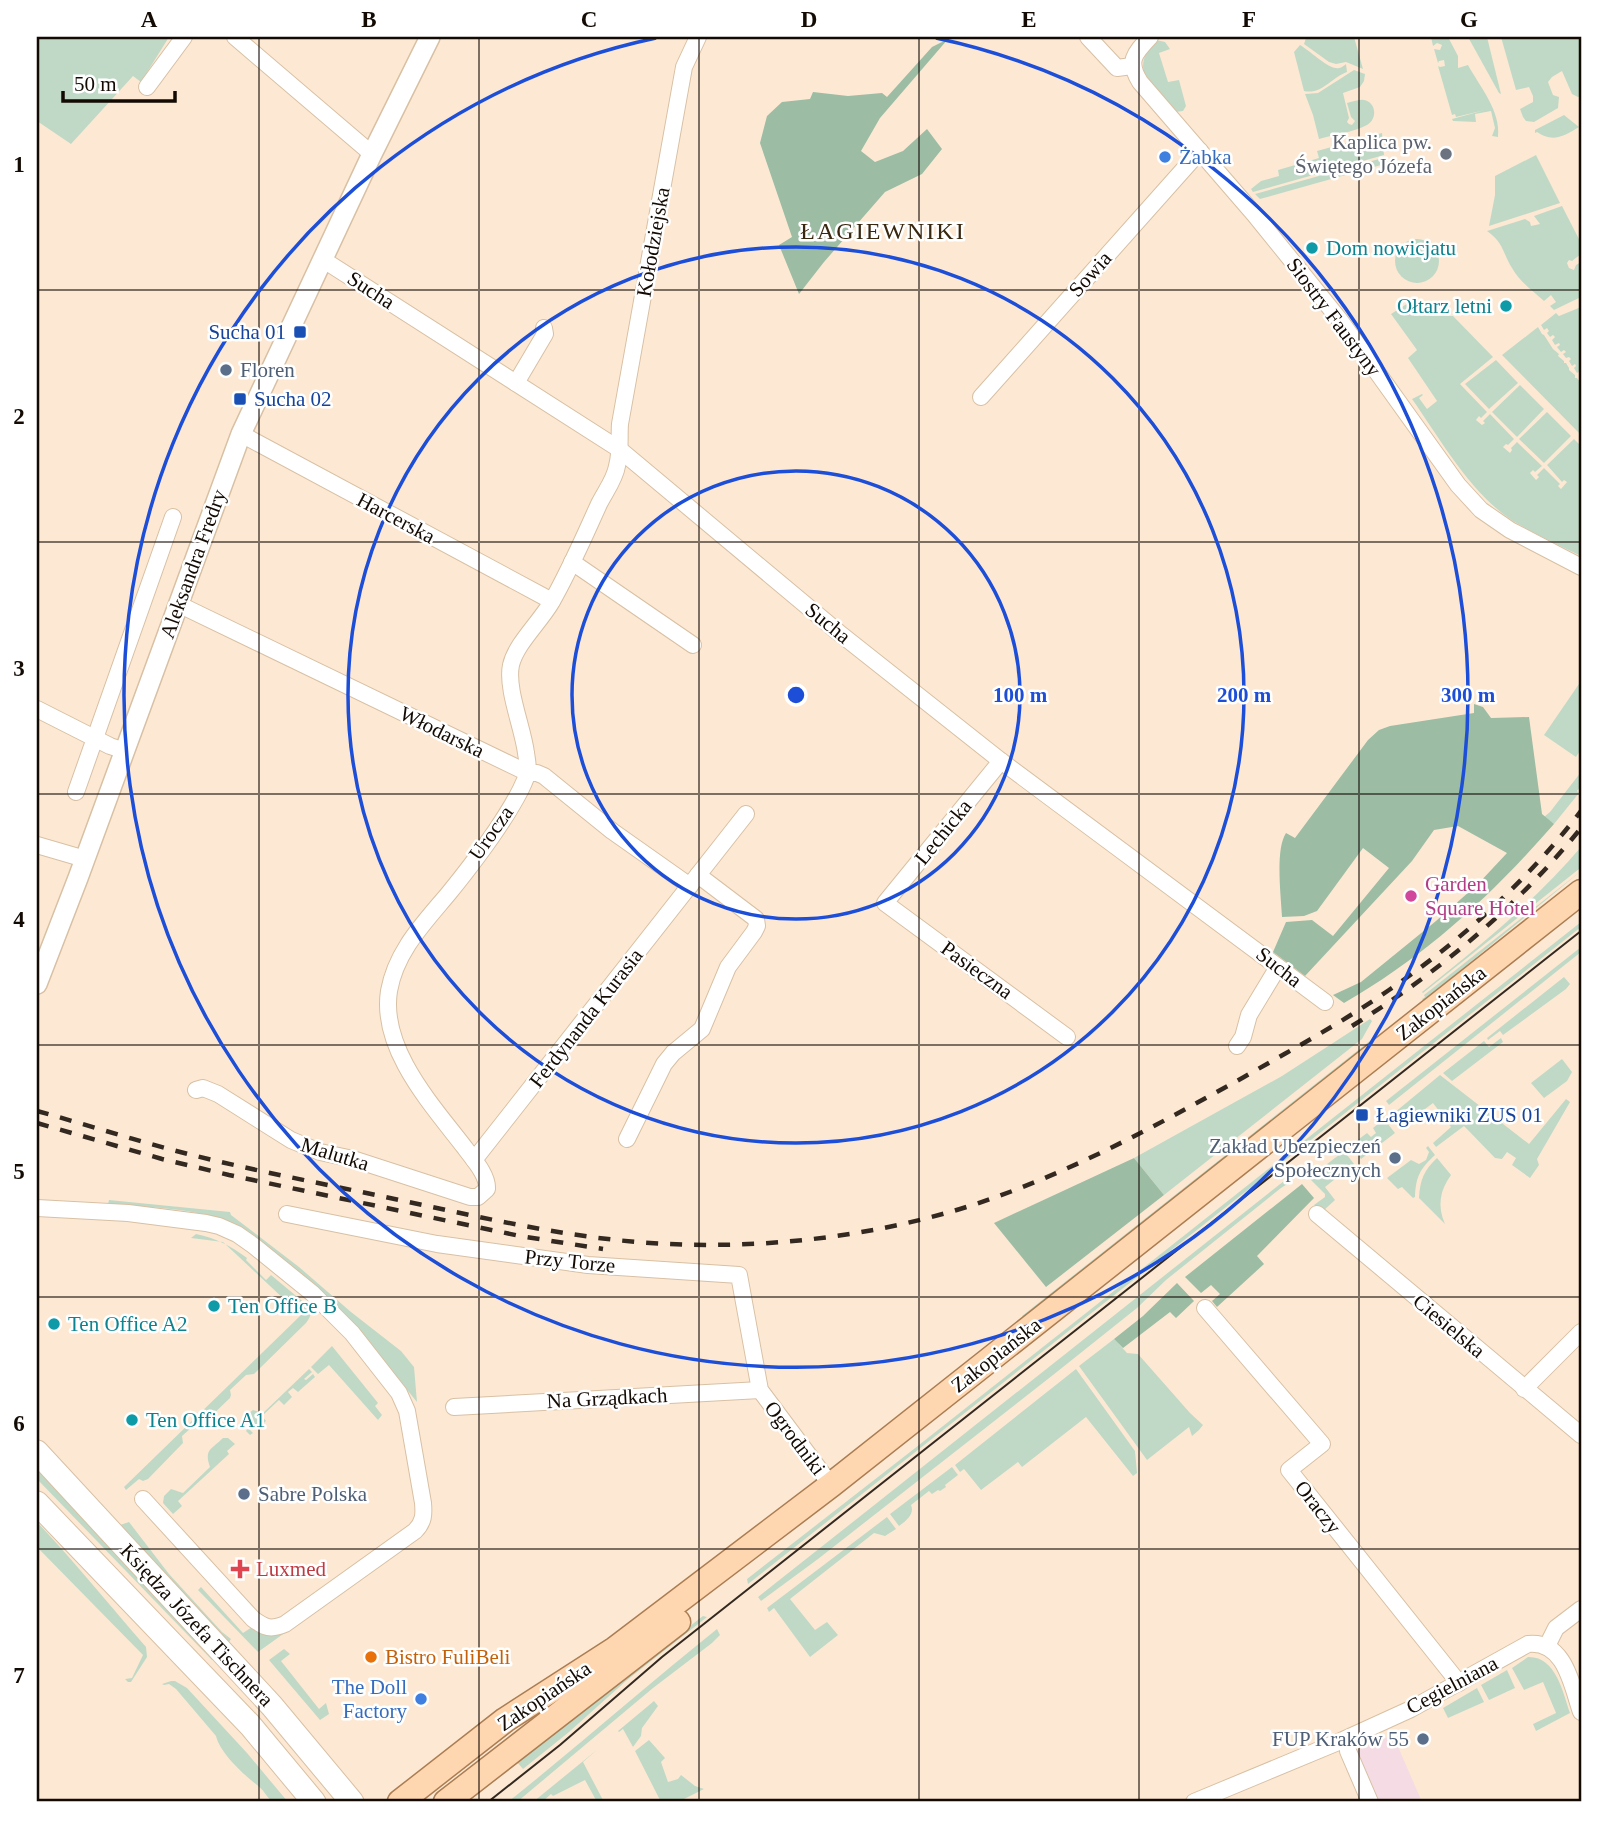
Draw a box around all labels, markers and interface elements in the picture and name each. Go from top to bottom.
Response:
text: A [141,7,158,32]
text: B [361,7,377,32]
text: C [581,7,597,32]
text: D [801,7,817,32]
text: E [1021,7,1037,32]
text: F [1242,7,1256,32]
text: G [1460,7,1478,32]
scale bar [63,60,175,104]
text: 50 m [74,72,117,96]
place label: Kaplica pw. Świętego Józefa [1295,130,1433,178]
place label: Żabka [1179,145,1232,169]
marker: Kaplica pw. Świętego Józefa [1438,146,1454,162]
marker: Żabka [1157,149,1173,165]
text: 1 [13,152,25,177]
street label: Kołodziejska [632,185,675,299]
district label: ŁAGIEWNIKI [800,218,966,244]
place label: Dom nowicjatu [1326,236,1457,260]
marker: Dom nowicjatu [1304,240,1320,256]
street label: Sowia [1064,246,1117,302]
street label: Siostry Faustyny [1282,253,1387,381]
street label: Sucha [343,266,400,314]
place label: Ołtarz letni [1397,294,1492,318]
marker: Ołtarz letni [1498,298,1514,314]
place label: Sucha 01 [208,320,286,344]
marker: Sucha 01 [292,324,308,340]
place label: Floren [240,358,295,382]
marker: Floren [218,362,234,378]
place label: Sucha 02 [254,387,332,411]
marker: Sucha 02 [232,391,248,407]
text: 2 [13,404,25,429]
street label: Aleksandra Fredry [155,486,231,642]
street label: Harcerska [353,487,440,549]
street label: Sucha [801,598,856,649]
text: 3 [13,656,25,681]
centre of rings [784,683,808,707]
text: 100 m [993,683,1048,707]
text: 200 m [1217,683,1272,707]
text: 300 m [1441,683,1496,707]
street label: Włodarska [396,701,489,763]
street label: Lechicka [909,794,977,869]
street label: Urocza [464,801,519,865]
place label: Garden Square Hotel [1425,872,1535,920]
marker: Garden Square Hotel [1403,888,1419,904]
text: 4 [13,907,25,932]
street label: Pasieczna [936,936,1018,1004]
street label: Sucha [1251,942,1307,993]
street label: Ferdynanda Kurasia [524,943,648,1092]
street label: Zakopiańska [1391,960,1491,1045]
place label: Łagiewniki ZUS 01 [1376,1103,1543,1127]
marker: Łagiewniki ZUS 01 [1354,1107,1370,1123]
street label: Malutka [298,1132,373,1176]
place label: Zakład Ubezpieczeń Społecznych [1209,1134,1382,1182]
marker: Zakład Ubezpieczeń Społecznych [1387,1150,1403,1166]
text: 5 [13,1159,25,1184]
street label: Przy Torze [524,1244,616,1278]
street label: Ciesielska [1408,1289,1490,1363]
place label: Ten Office B [228,1294,337,1318]
marker: Ten Office B [206,1298,222,1314]
place label: Ten Office A2 [68,1312,187,1336]
street label: Zakopiańska [946,1312,1046,1397]
marker: Ten Office A2 [46,1316,62,1332]
street label: Na Grządkach [546,1383,668,1413]
street label: Ogrodniki [759,1396,831,1480]
place label: Ten Office A1 [146,1408,265,1432]
text: 6 [13,1411,25,1436]
marker: Ten Office A1 [124,1412,140,1428]
street label: Oraczy [1290,1476,1346,1539]
place label: Sabre Polska [258,1482,368,1506]
marker: Sabre Polska [236,1486,252,1502]
street label: Księdza Józefa Tischnera [115,1539,279,1712]
place label: Luxmed [256,1557,326,1581]
marker: Luxmed [230,1559,250,1579]
place label: Bistro FuliBeli [385,1645,511,1669]
marker: Bistro FuliBeli [363,1649,379,1665]
street label: Cegielniana [1402,1651,1503,1719]
street label: Zakopiańska [493,1656,596,1736]
text: 7 [13,1663,25,1688]
place label: The Doll Factory [332,1675,407,1723]
marker: The Doll Factory [413,1691,429,1707]
place label: FUP Kraków 55 [1272,1727,1409,1751]
marker: FUP Kraków 55 [1415,1731,1431,1747]

